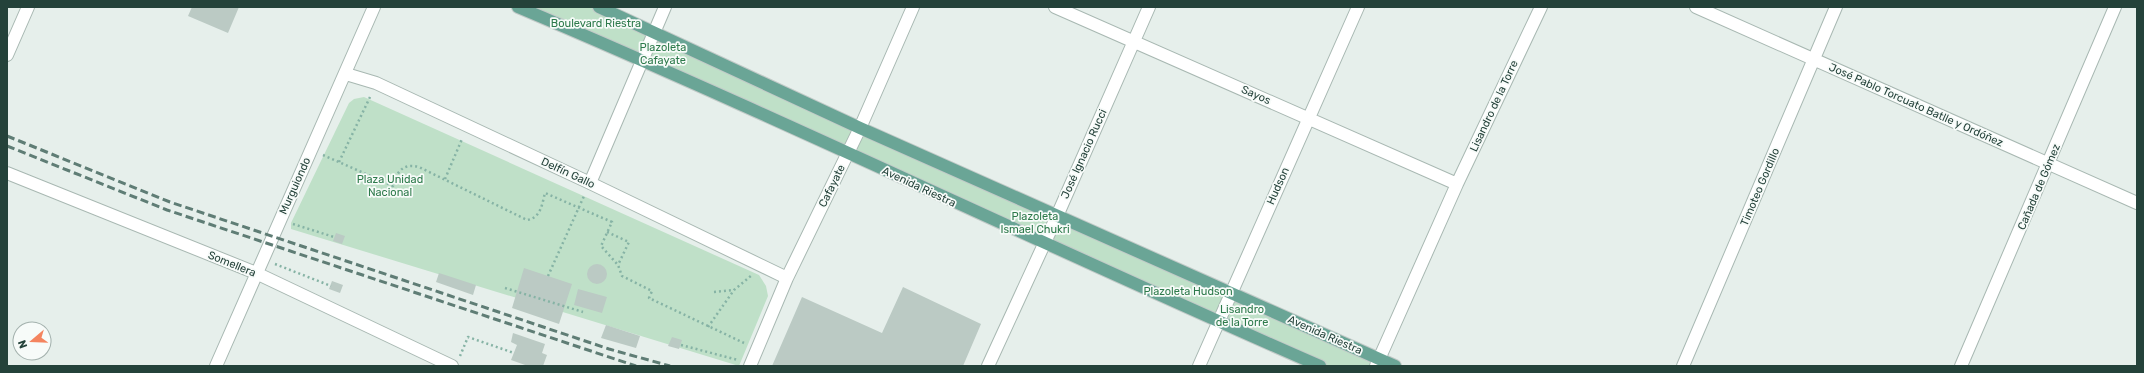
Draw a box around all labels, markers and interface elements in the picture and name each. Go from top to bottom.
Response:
park label: Boulevard Riestra [551,17,641,30]
park label: Plazoleta Cafayate [640,41,686,67]
street label: Lisandro de la Torre [1467,58,1521,154]
street label: José Pablo Torcuato Batlle y Ordóñez [1827,61,2005,150]
street label: Sayos [1239,83,1273,107]
street label: José Ignacio Rucci [1058,107,1110,201]
street label: Cañada de Gómez [2015,142,2063,232]
street label: Timoteo Gordillo [1738,146,1782,228]
street label: Murguiondo [277,155,313,217]
street label: Delfín Gallo [539,155,597,191]
street label: Cafayate [816,163,848,209]
street label: Avenida Riestra [880,164,958,210]
street label: Hudson [1264,165,1292,207]
park label: Plaza Unidad Nacional [357,173,423,199]
park label: Plazoleta Ismael Chukri [1000,210,1070,236]
street label: Somellera [206,248,258,280]
park label: Plazoleta Hudson [1143,285,1233,298]
park label: Lisandro de la Torre [1216,303,1268,329]
street label: Avenida Riestra [1286,313,1364,357]
north arrow [12,321,52,361]
text: N [16,338,30,350]

